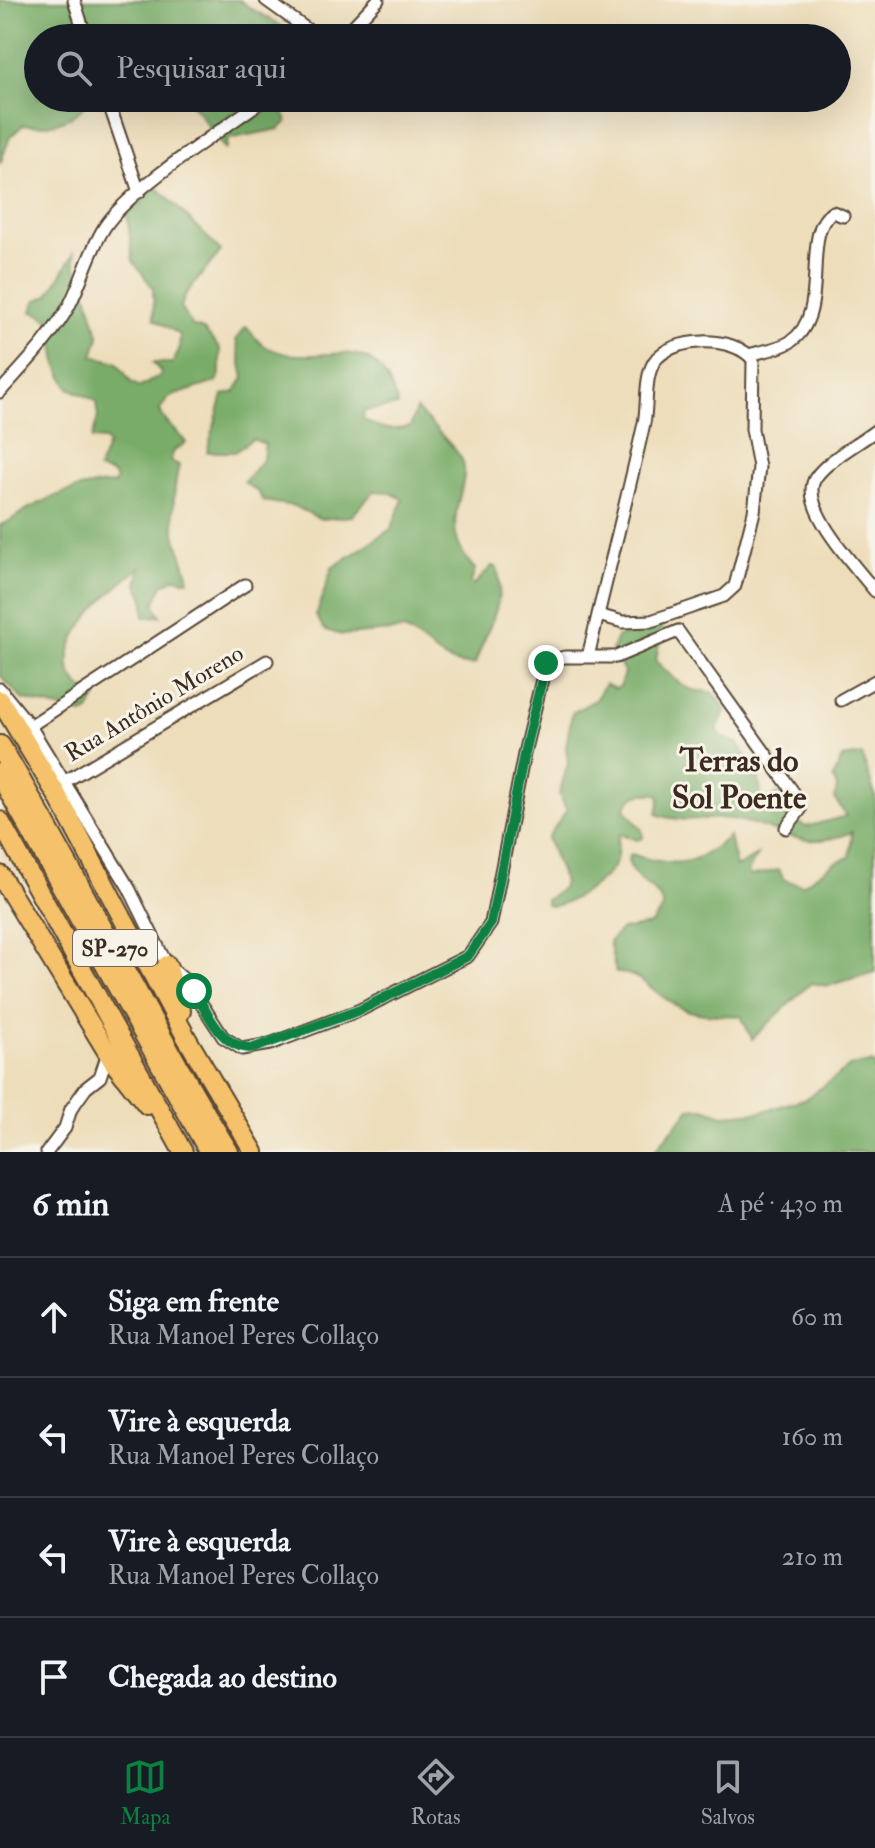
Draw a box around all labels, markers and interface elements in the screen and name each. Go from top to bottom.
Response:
search box [24,24,851,112]
icon: search [52,46,96,90]
text: Pesquisar aqui [116,50,286,87]
street label: Rua Antônio Moreno [59,638,249,769]
route end [528,645,564,681]
district label: Terras do Sol Poente [672,741,807,818]
road number: SP-270 [73,930,157,966]
route start [176,973,212,1009]
text: 6 min [32,1183,109,1226]
text: A pé · 430 m [718,1188,843,1220]
text: Siga em frente [108,1283,279,1320]
icon: ahead [32,1295,76,1339]
text: 60 m [791,1301,843,1333]
text: Rua Manoel Peres Collaço [108,1320,379,1352]
text: Vire à esquerda [108,1403,290,1440]
icon: left [32,1415,76,1459]
text: 160 m [782,1421,843,1453]
text: Rua Manoel Peres Collaço [108,1440,379,1472]
text: Vire à esquerda [108,1523,290,1560]
icon: left [32,1535,76,1579]
text: 210 m [782,1541,843,1573]
text: Rua Manoel Peres Collaço [108,1560,379,1592]
icon: arrive [32,1655,76,1699]
text: Chegada ao destino [108,1659,337,1696]
tab: Mapa [120,1755,170,1831]
tab: Rotas [411,1755,460,1831]
tab: Salvos [701,1755,755,1831]

